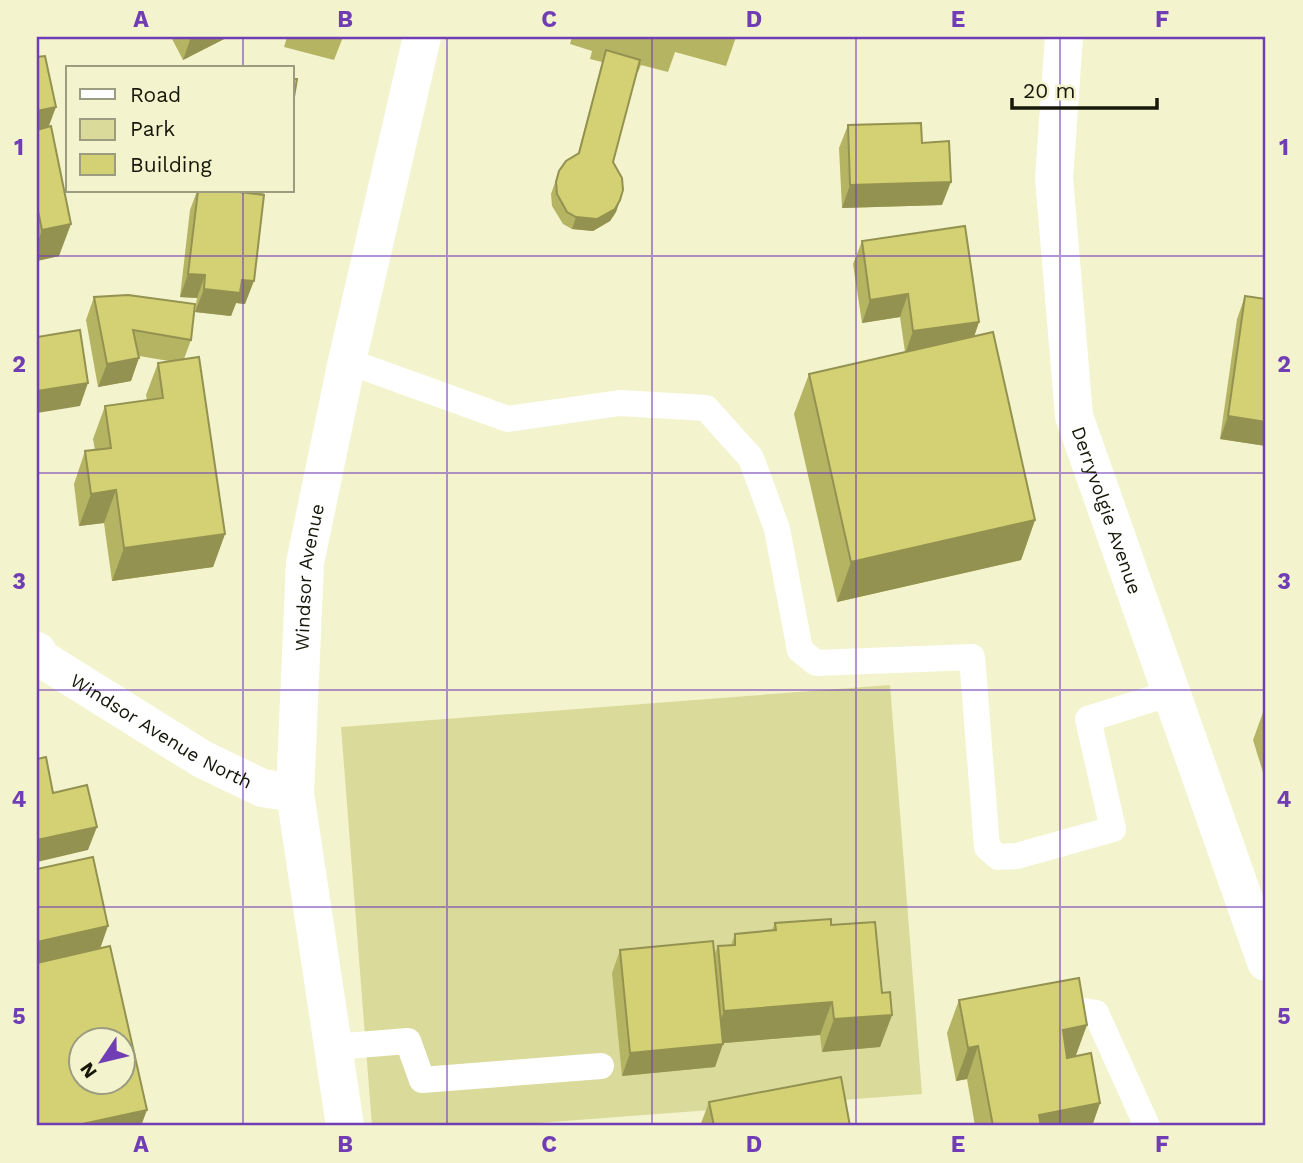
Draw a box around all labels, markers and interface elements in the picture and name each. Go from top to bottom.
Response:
text: A [133,6,149,33]
text: B [337,6,353,33]
text: C [541,6,557,33]
text: D [746,6,762,33]
text: E [951,6,965,33]
text: F [1155,6,1169,33]
legend [66,66,294,192]
scale bar [1012,66,1158,110]
text: 20 m [1023,78,1075,103]
text: Road [130,82,181,107]
text: Park [130,116,175,141]
text: 1 [14,134,24,161]
text: 1 [1279,134,1289,161]
text: Building [130,152,212,177]
text: 2 [12,351,26,378]
text: 2 [1277,351,1291,378]
street label: Derryvolgie Avenue [1067,423,1147,597]
street label: Windsor Avenue [290,501,329,652]
text: 3 [12,568,26,595]
text: 3 [1277,568,1291,595]
street label: Windsor Avenue North [66,668,256,793]
text: 4 [12,786,27,813]
text: 4 [1277,786,1292,813]
text: 5 [12,1003,26,1030]
text: 5 [1277,1003,1291,1030]
north arrow [66,1026,136,1096]
text: N [75,1058,102,1083]
text: A [133,1131,149,1158]
text: B [337,1131,353,1158]
text: C [541,1131,557,1158]
text: D [746,1131,762,1158]
text: E [951,1131,965,1158]
text: F [1155,1131,1169,1158]

